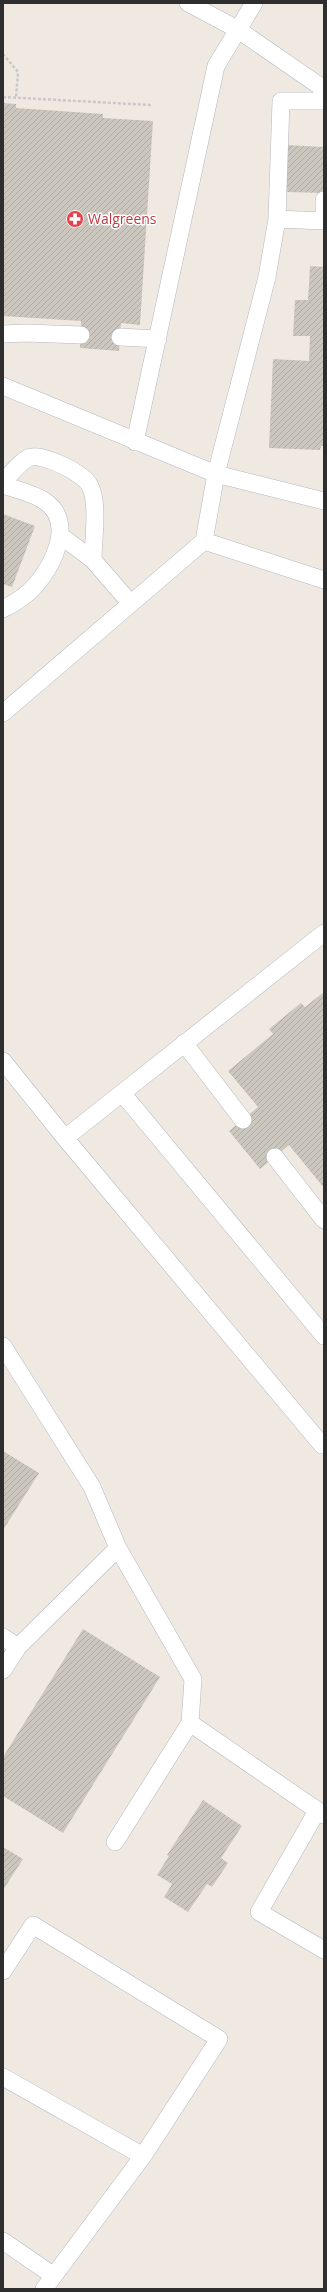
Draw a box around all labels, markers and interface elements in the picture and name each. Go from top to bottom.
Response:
pharmacy icon: Walgreens [65,209,85,229]
place label: Walgreens [88,209,157,228]

